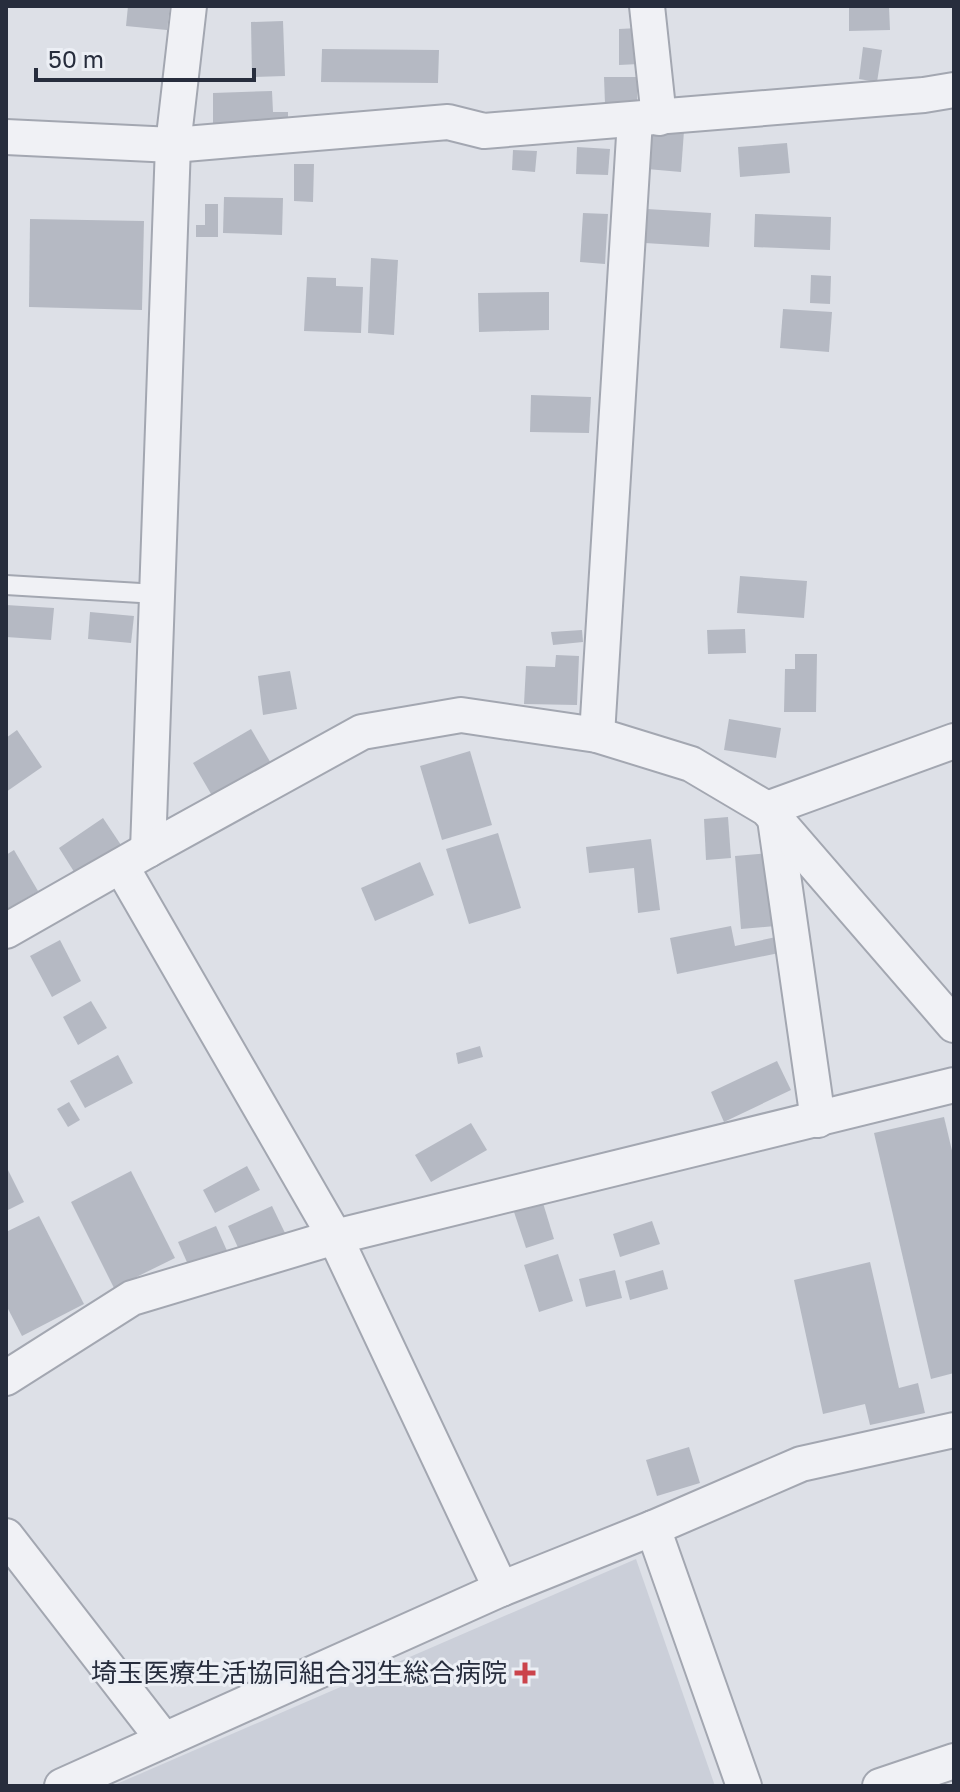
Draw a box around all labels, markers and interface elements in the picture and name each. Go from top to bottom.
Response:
scale bar [36,32,254,82]
text: 50 m [48,44,104,73]
place label: 埼玉医療生活協同組合羽生総合病院 [91,1657,507,1688]
marker: 埼玉医療生活協同組合羽生総合病院 [514,1662,536,1684]

